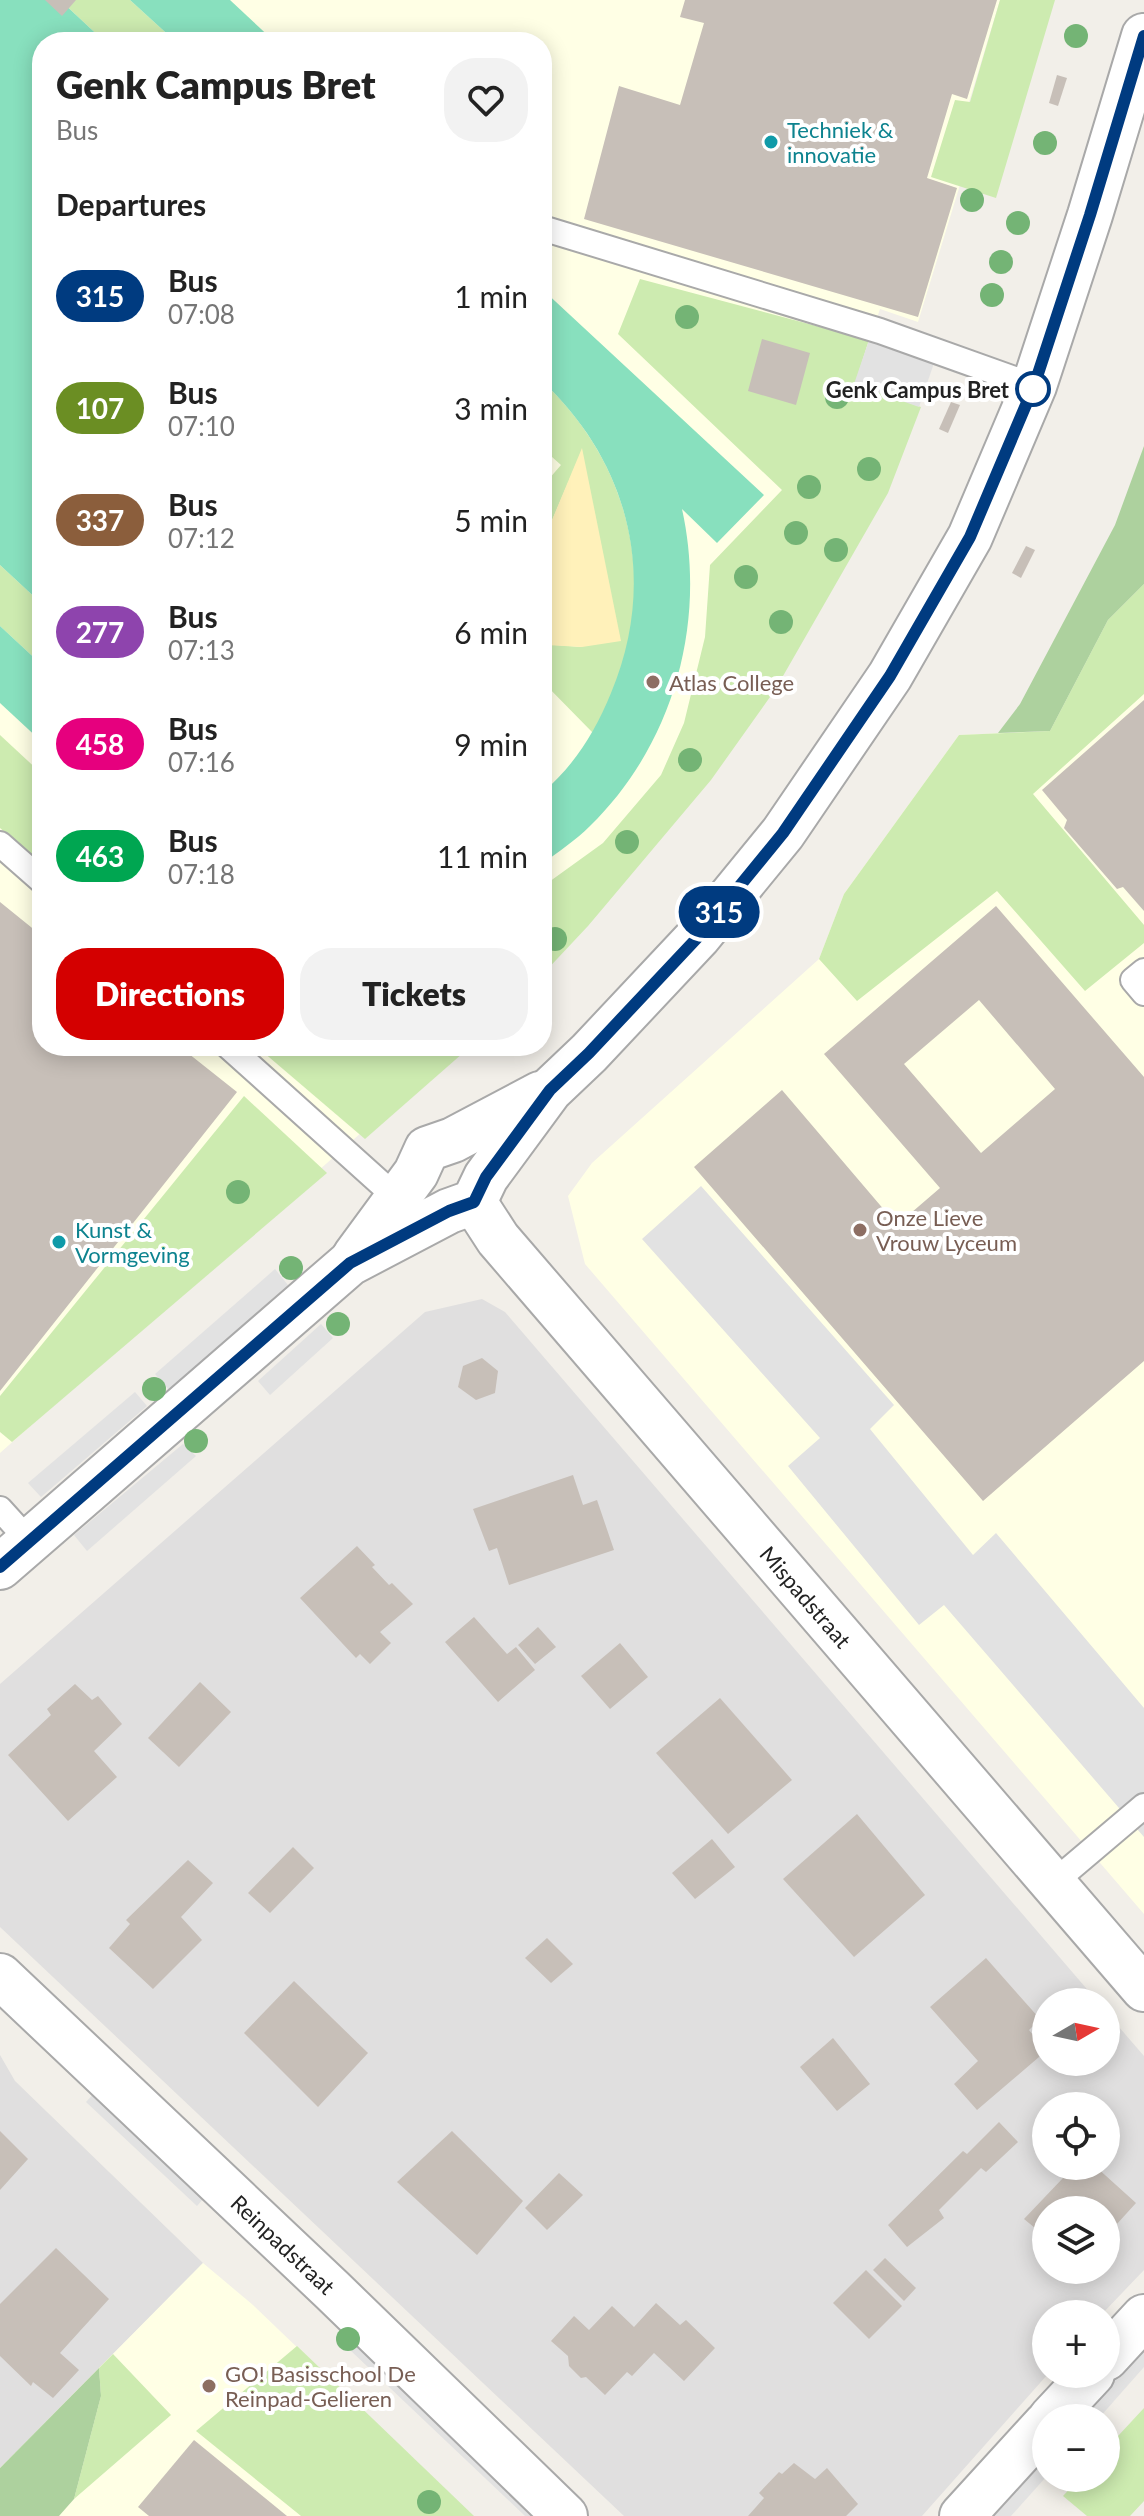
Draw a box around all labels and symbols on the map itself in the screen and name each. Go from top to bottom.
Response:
place label: Techniek & innovatie [787,116,894,168]
marker: Techniek & innovatie [762,133,780,151]
marker: Genk Campus Bret [1016,372,1050,406]
place label: Genk Campus Bret [826,376,1010,403]
place label: Atlas College [669,669,794,696]
marker: Atlas College [644,673,662,691]
line badge: 315 [673,886,765,938]
place label: Onze Lieve Vrouw Lyceum [876,1204,1017,1256]
place label: Kunst & Vormgeving [75,1216,190,1268]
marker: Onze Lieve Vrouw Lyceum [851,1221,869,1239]
marker: Kunst & Vormgeving [50,1233,68,1251]
street label: Mispadstraat [755,1540,857,1653]
north arrow [1032,1988,1120,2076]
street label: Reinpadstraat [226,2189,341,2299]
place label: GO! Basisschool De Reinpad-Gelieren [225,2360,416,2412]
marker: GO! Basisschool De Reinpad-Gelieren [200,2377,218,2395]

